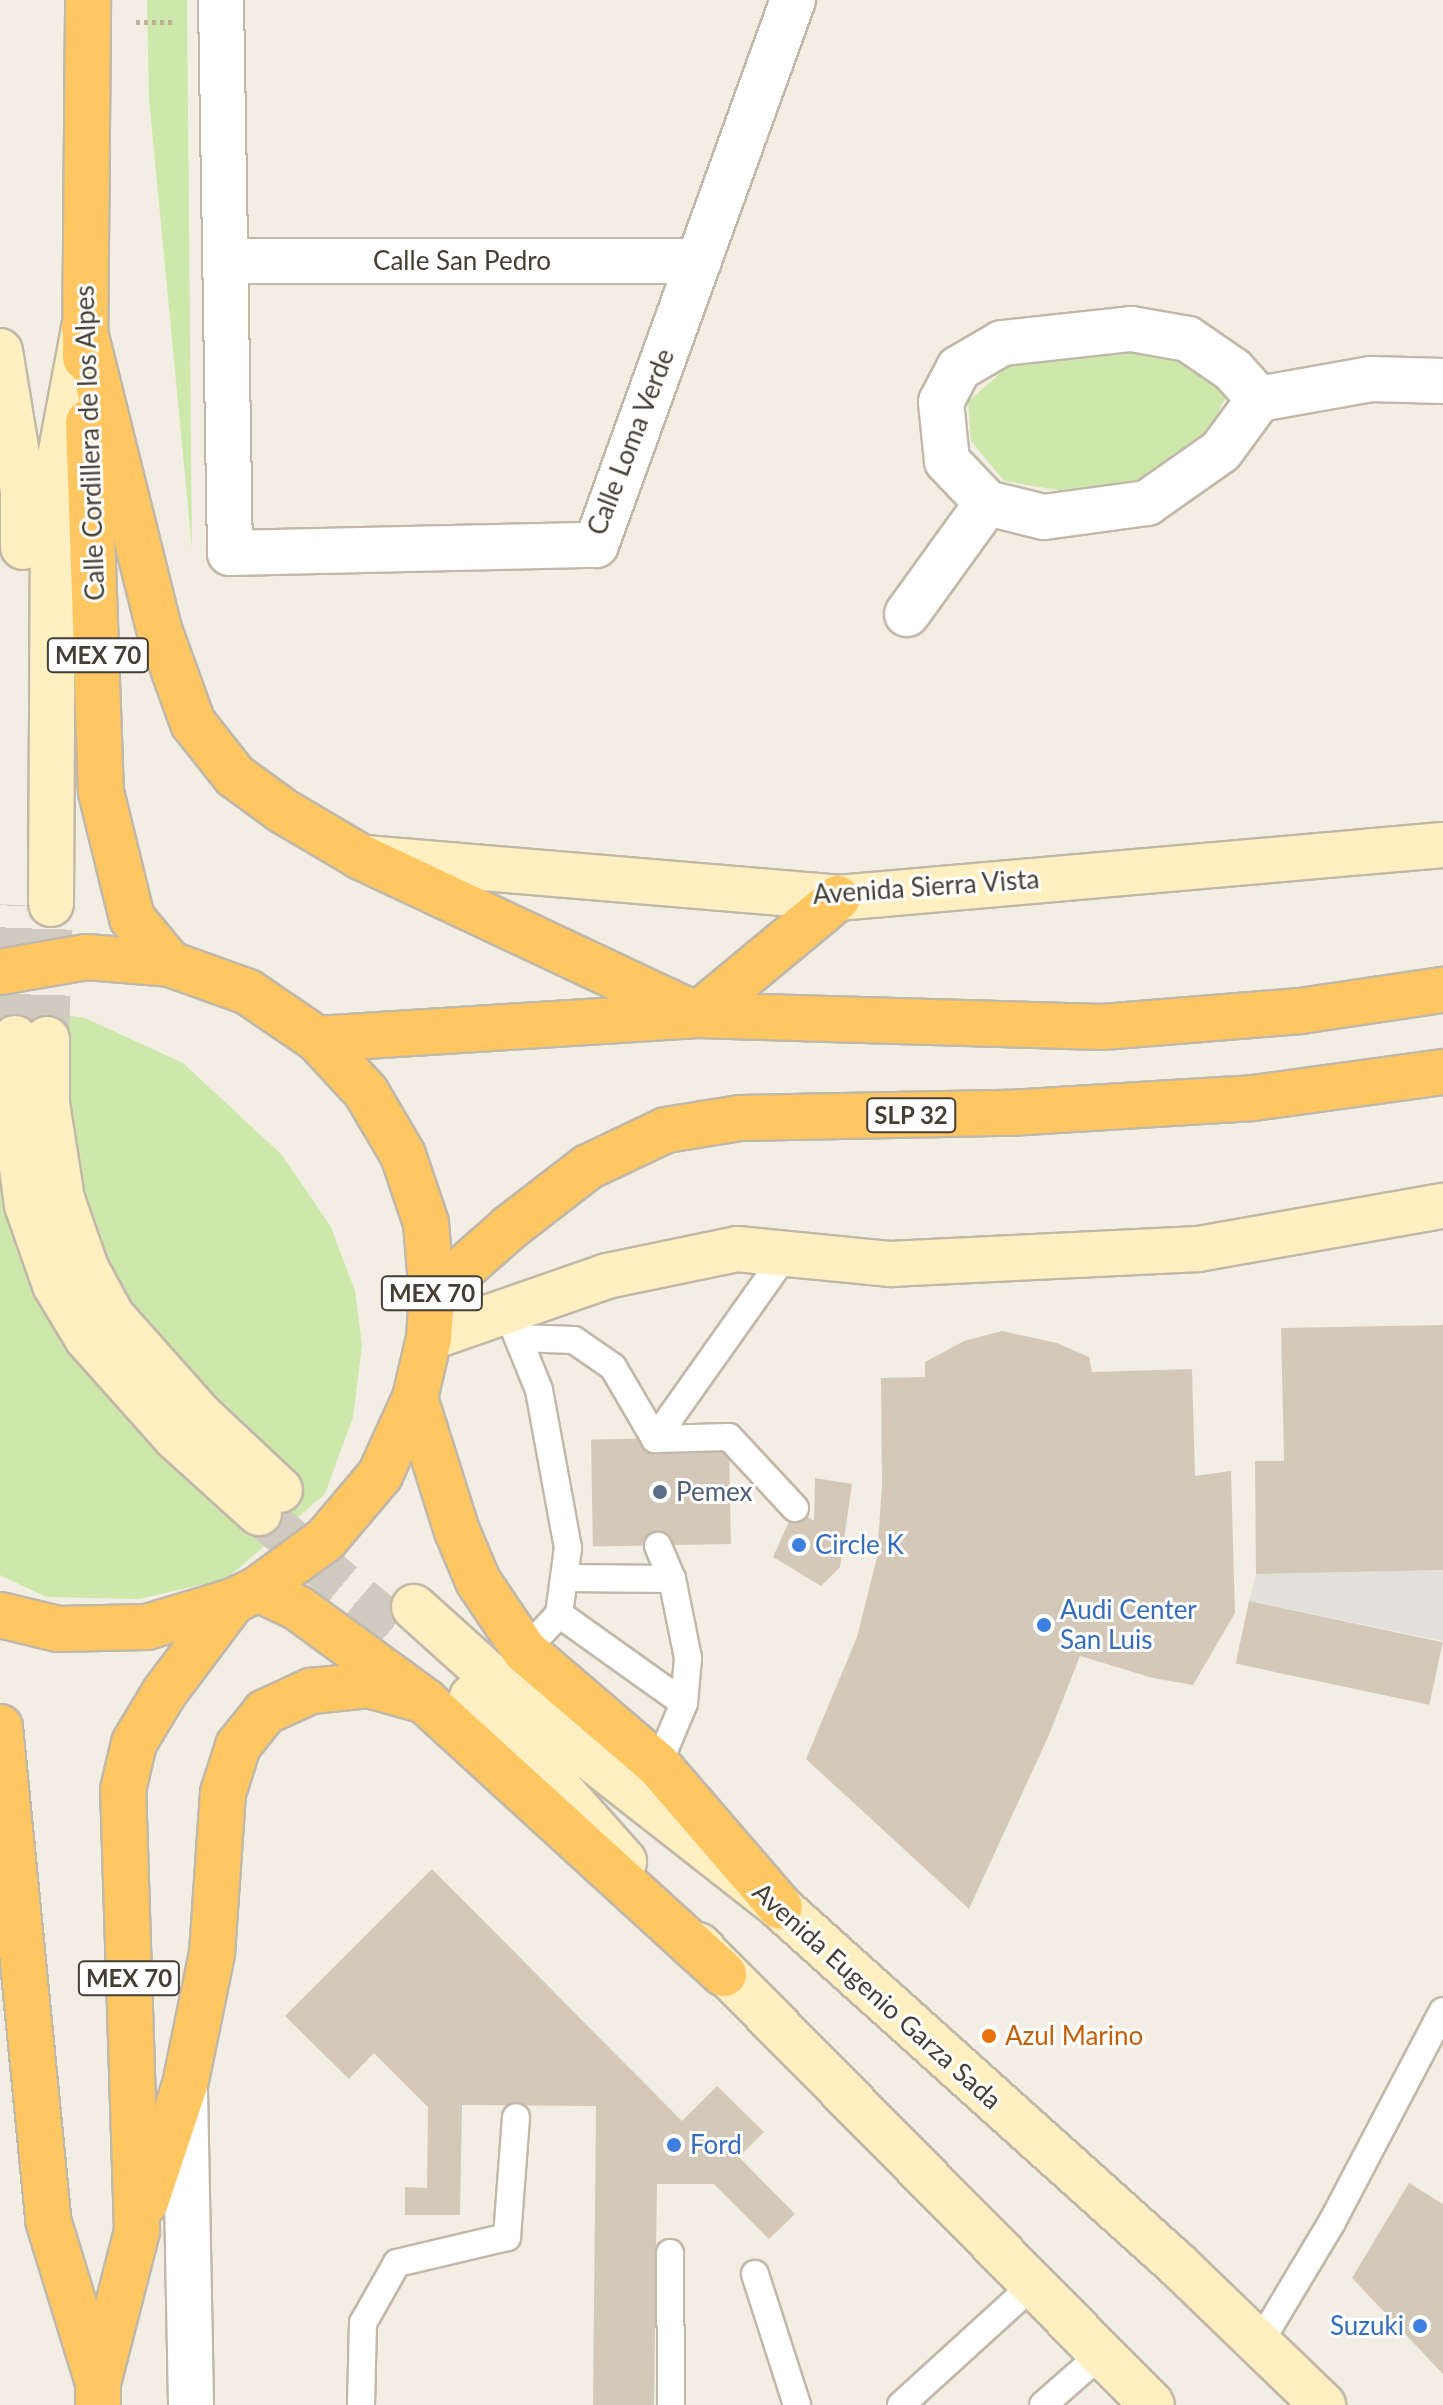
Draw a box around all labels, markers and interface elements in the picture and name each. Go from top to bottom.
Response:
street label: Calle San Pedro [373,245,551,277]
street label: Calle Cordillera de los Alpes [69,284,111,602]
street label: Calle Loma Verde [581,344,681,540]
road number: MEX 70 [46,635,150,675]
street label: Avenida Sierra Vista [811,863,1041,911]
road number: SLP 32 [865,1095,957,1135]
road number: MEX 70 [380,1273,484,1313]
place label: Pemex [676,1476,753,1508]
marker: Pemex [651,1483,669,1501]
place label: Circle K [815,1529,904,1561]
marker: Circle K [790,1536,808,1554]
place label: Audi Center San Luis [1060,1594,1197,1656]
marker: Audi Center San Luis [1035,1616,1053,1634]
street label: Avenida Eugenio Garza Sada [746,1876,1008,2116]
road number: MEX 70 [77,1958,181,1998]
place label: Azul Marino [1005,2020,1143,2052]
marker: Azul Marino [980,2027,998,2045]
place label: Ford [690,2129,742,2161]
marker: Ford [665,2136,683,2154]
place label: Suzuki [1330,2310,1404,2342]
marker: Suzuki [1411,2317,1429,2335]

